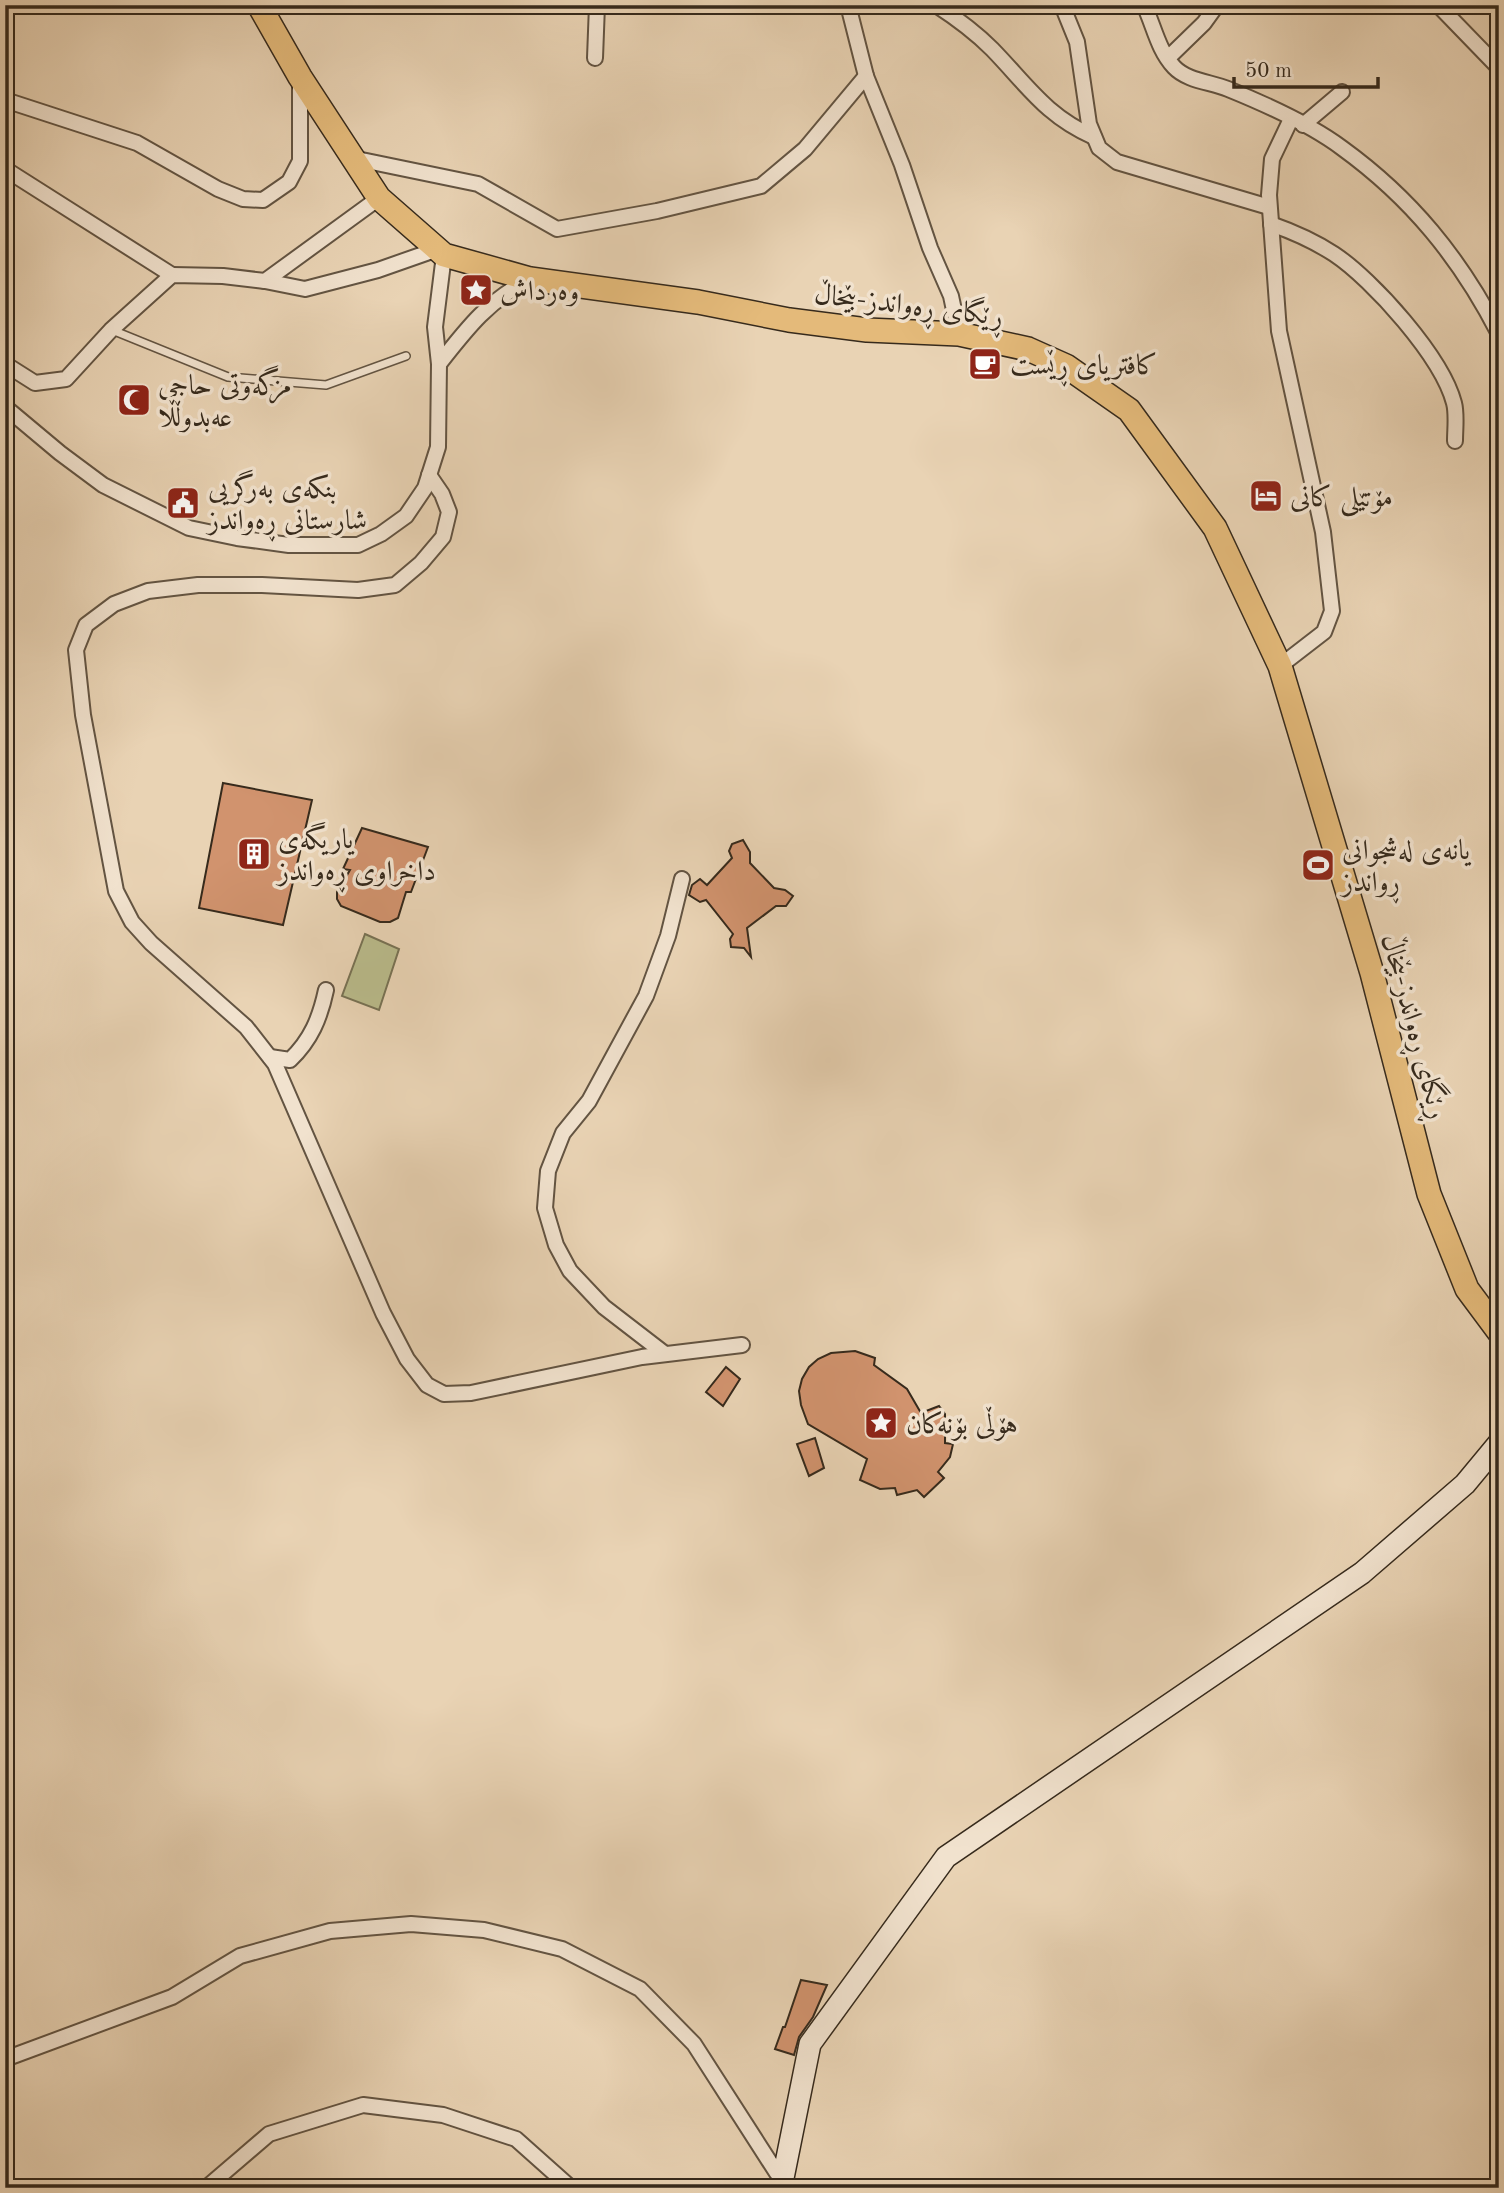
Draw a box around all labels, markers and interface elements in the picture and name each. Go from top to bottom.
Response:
scale bar [1234,46,1378,90]
text: 50 m [1245,61,1292,82]
place icon: وەرداش [457,271,495,309]
street label: ڕێگای ڕەواندز-بێخاڵ [812,276,1005,338]
place label: وەرداش [500,279,579,307]
cafe icon: کافتریای ڕێست [966,345,1004,383]
place label: کافتریای ڕێست [1010,349,1158,387]
place label: مزگەوتی حاجی عەبدوڵڵا [158,365,292,433]
mosque icon: مزگەوتی حاجی عەبدوڵڵا [115,381,153,419]
place label: بنکەی بەرگریی شارستانی ڕەواندز [205,469,367,542]
hotel icon: مۆتێلی کانی [1247,477,1285,515]
place label: مۆتێلی کانی [1290,483,1393,517]
public building icon: بنکەی بەرگریی شارستانی ڕەواندز [164,484,202,522]
place label: یاریگەی داخراوی ڕەواندز [275,822,436,893]
building icon: یاریگەی داخراوی ڕەواندز [235,835,273,873]
place label: یانەی لەشجوانی ڕواندز [1339,837,1472,904]
sports icon: یانەی لەشجوانی ڕواندز [1299,846,1337,884]
street label: ڕێگای ڕەواندز-بێخاڵ [1369,930,1457,1124]
place icon: هۆڵی بۆنەکان [862,1404,900,1442]
place label: هۆڵی بۆنەکان [906,1406,1018,1441]

